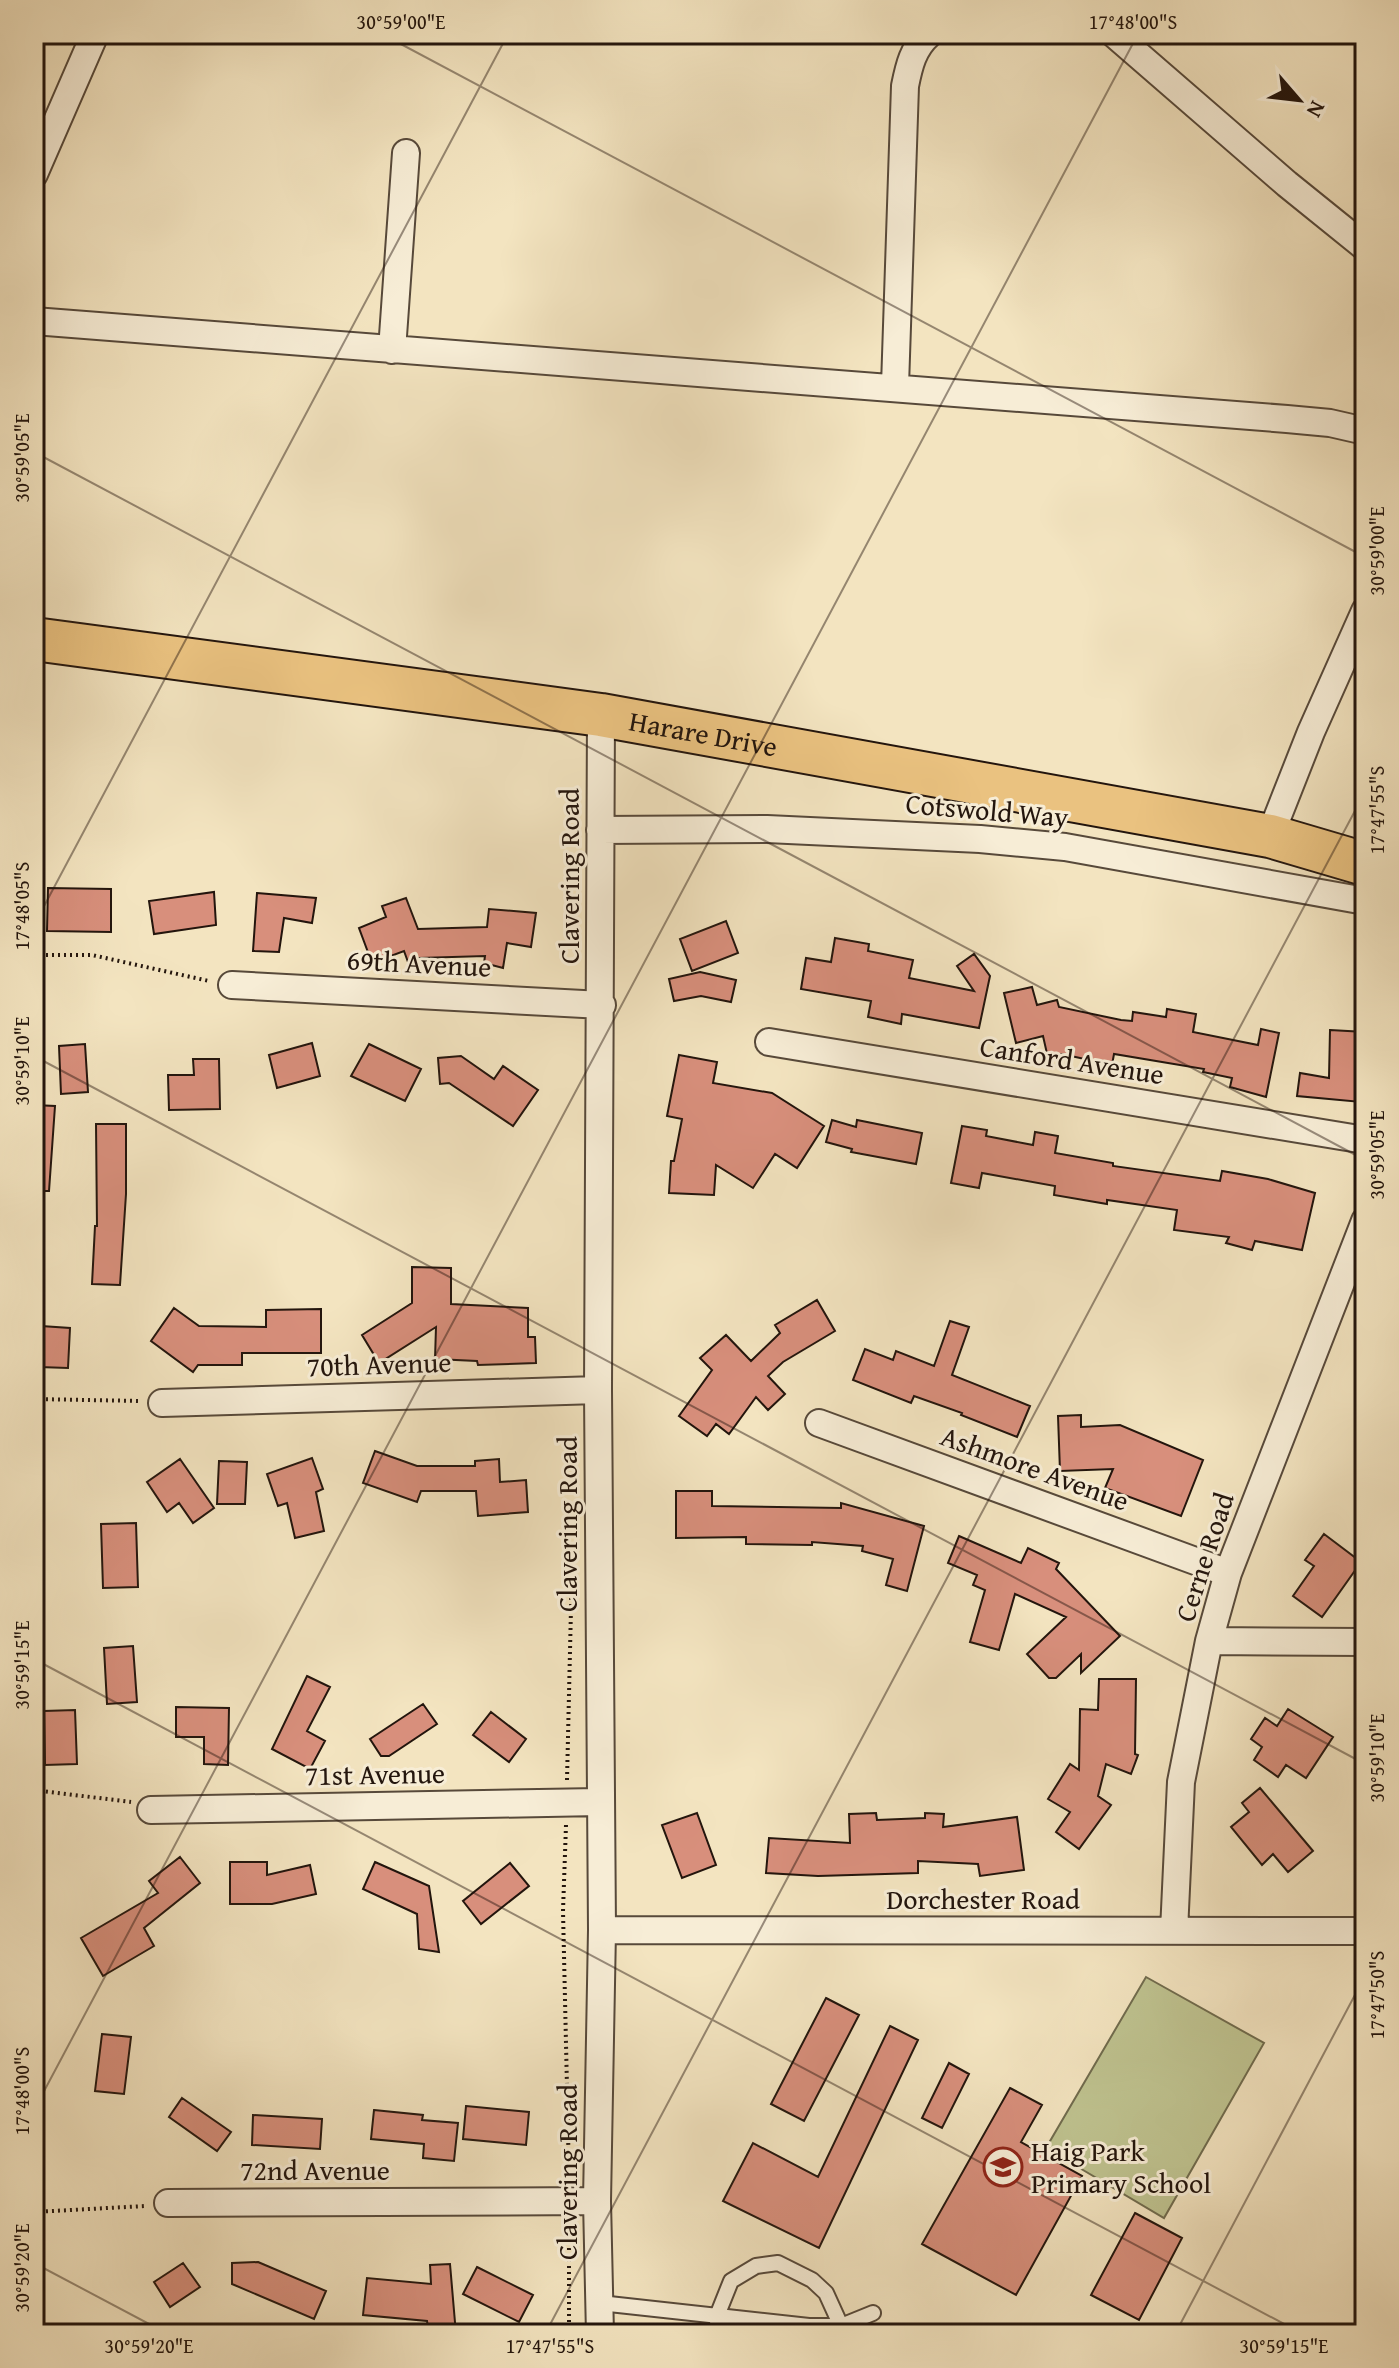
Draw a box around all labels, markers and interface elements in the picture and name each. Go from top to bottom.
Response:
text: 30°59'00"E [357,7,445,36]
text: 17°48'00"S [1089,7,1177,36]
north arrow [1259,60,1339,140]
text: N [1299,95,1334,124]
text: 30°59'05"E [7,414,36,502]
text: 30°59'00"E [1362,507,1391,595]
street label: Harare Drive [626,700,781,766]
text: 17°47'55"S [1362,766,1391,854]
street label: Cotswold Way [904,782,1070,837]
street label: Clavering Road [548,788,589,964]
text: 17°48'05"S [7,862,36,950]
street label: 69th Avenue [346,938,492,987]
text: 30°59'10"E [7,1017,36,1105]
street label: Canford Avenue [977,1025,1167,1094]
text: 30°59'05"E [1362,1111,1391,1199]
street label: 70th Avenue [306,1340,452,1387]
street label: Ashmore Avenue [935,1415,1135,1521]
street label: Clavering Road [546,1436,587,1612]
street label: Cerne Road [1163,1487,1244,1627]
text: 30°59'15"E [7,1621,36,1709]
text: 30°59'10"E [1362,1714,1391,1802]
street label: 71st Avenue [305,1752,445,1795]
street label: Dorchester Road [886,1878,1080,1919]
text: 17°47'50"S [1362,1951,1391,2039]
text: 17°48'00"S [7,2047,36,2135]
street label: Clavering Road [546,2084,587,2260]
place label: Haig Park Primary School [1031,2130,1211,2203]
school or university icon: Haig Park Primary School [982,2146,1024,2188]
street label: 72nd Avenue [240,2149,390,2190]
text: 30°59'20"E [7,2224,36,2312]
text: 30°59'20"E [105,2331,193,2360]
text: 17°47'55"S [506,2331,594,2360]
text: 30°59'15"E [1240,2331,1328,2360]

